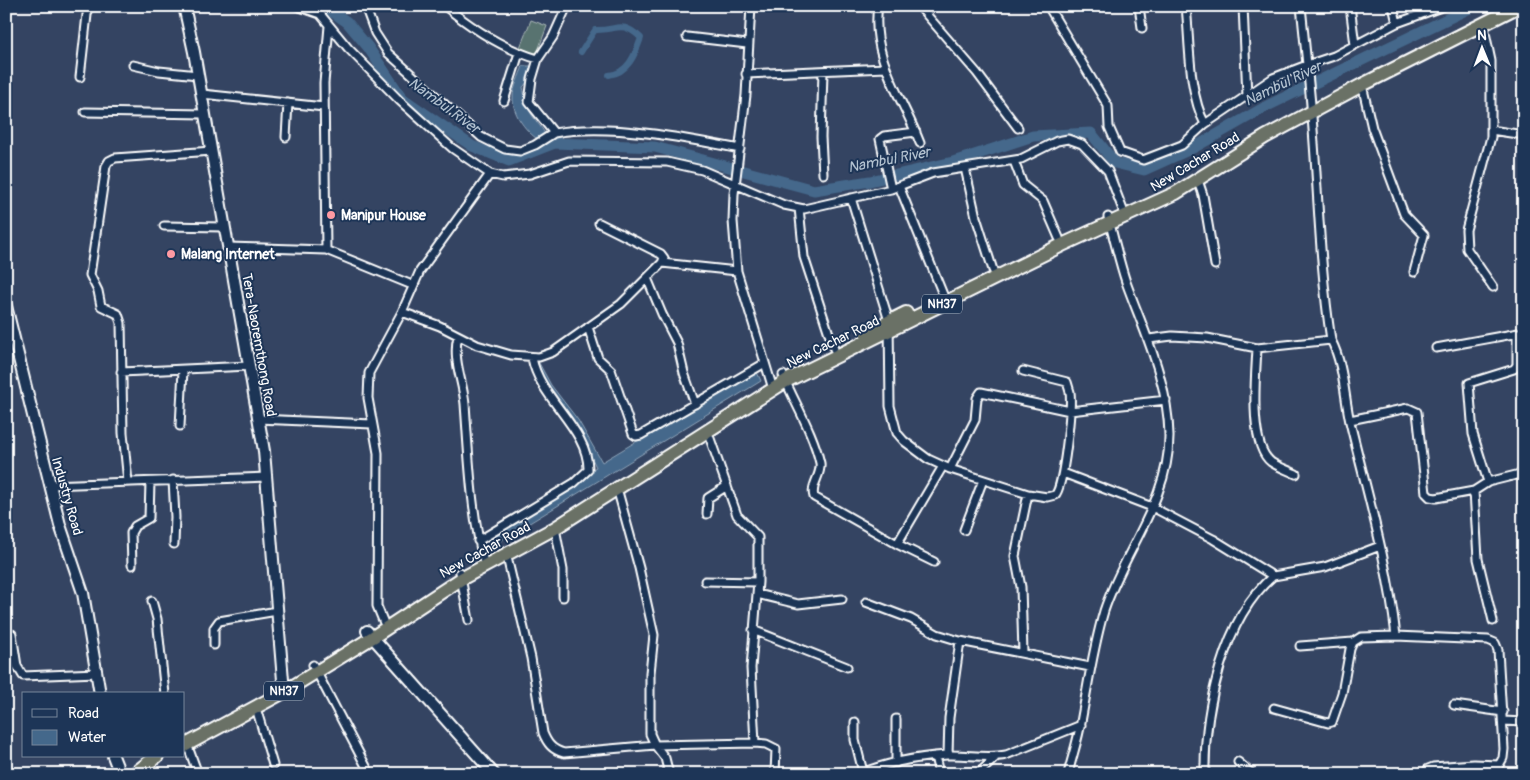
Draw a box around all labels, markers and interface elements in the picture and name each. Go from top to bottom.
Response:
north arrow [1458,22,1508,72]
text: N [1477,27,1487,44]
water label: Nambul River [1241,56,1326,111]
water label: Nambul River [405,74,485,139]
street label: New Cachar Road [1147,129,1243,195]
water label: Nambul River [846,142,933,177]
place label: Manipur House [341,207,427,224]
marker: Manipur House [325,209,337,221]
place label: Malang Internet [181,246,275,263]
marker: Malang Internet [165,248,177,260]
street label: Tera-Naoremthong Road [238,272,280,418]
road number: NH37 [922,294,962,314]
street label: New Cachar Road [784,312,882,372]
street label: Industry Road [48,455,86,537]
street label: New Cachar Road [437,518,534,582]
road number: NH37 [264,681,304,700]
legend [22,692,185,758]
text: Road [68,704,99,723]
text: Water [68,728,107,747]

